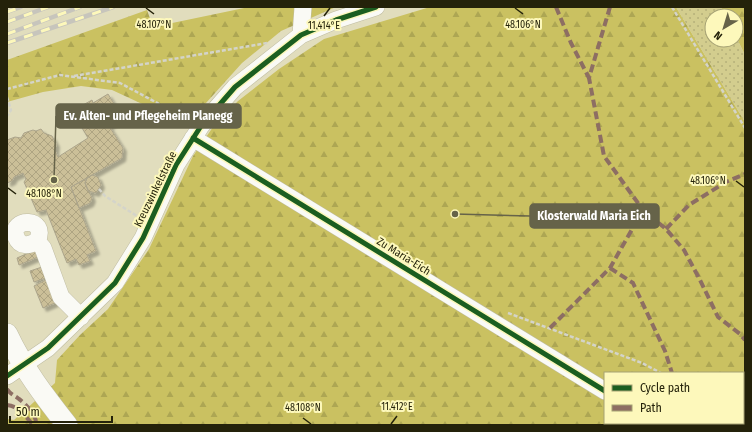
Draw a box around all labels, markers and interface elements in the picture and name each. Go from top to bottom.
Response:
north arrow [704,8,744,48]
text: 48.107°N [137,19,171,31]
text: 48.106°N [505,19,541,31]
text: 11.414°E [308,20,340,32]
text: N [712,28,725,43]
callout: Ev. Alten- und Pflegeheim Planegg [56,104,241,128]
text: Ev. Alten- und Pflegeheim Planegg [64,109,232,123]
street label: Kreuzwinkelstraße [132,149,179,229]
text: 48.106°N [690,175,726,187]
text: 48.108°N [26,188,62,200]
callout: Klosterwald Maria Eich [530,204,659,228]
text: Klosterwald Maria Eich [537,209,651,223]
street label: Zu Maria-Eich [374,235,433,278]
legend [604,372,744,424]
text: Cycle path [640,381,690,395]
scale bar [10,398,112,424]
text: 11.412°E [381,401,413,413]
text: Path [640,401,662,415]
text: 48.108°N [285,402,321,414]
text: 50 m [16,405,40,419]

